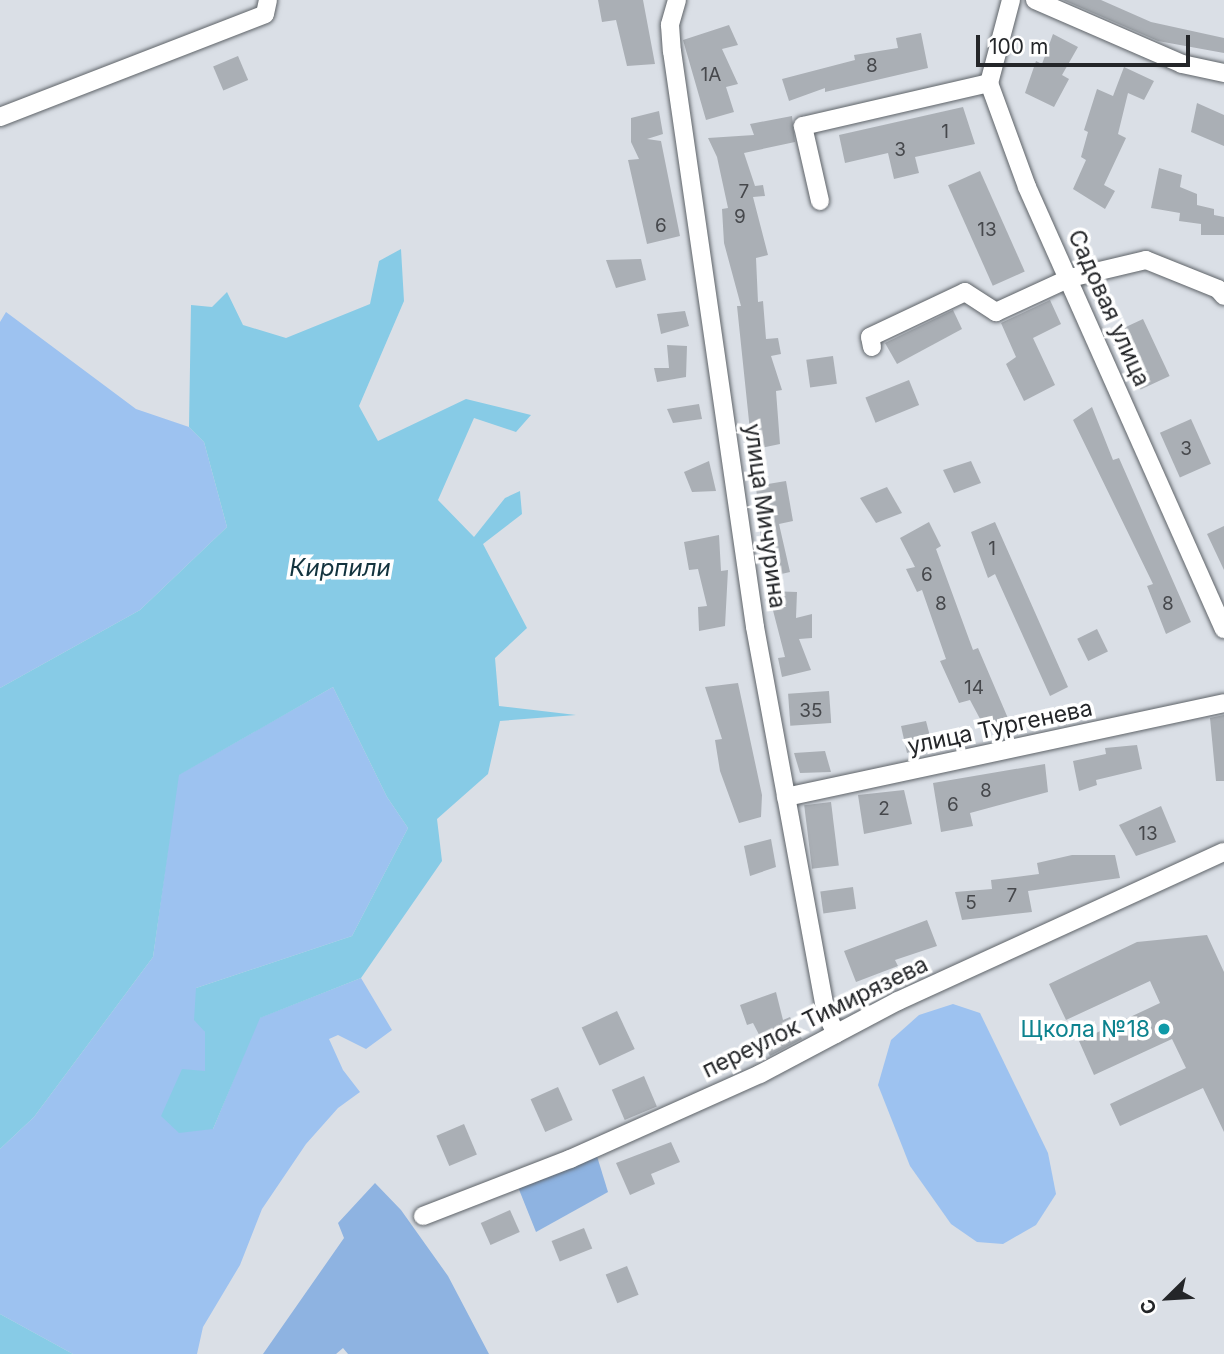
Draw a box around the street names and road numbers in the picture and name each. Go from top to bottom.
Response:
street label: Садовая улица [1062,225,1156,391]
street label: улица Мичурина [738,422,792,610]
street label: улица Тургенева [905,694,1095,760]
street label: переулок Тимирязева [698,950,932,1084]

